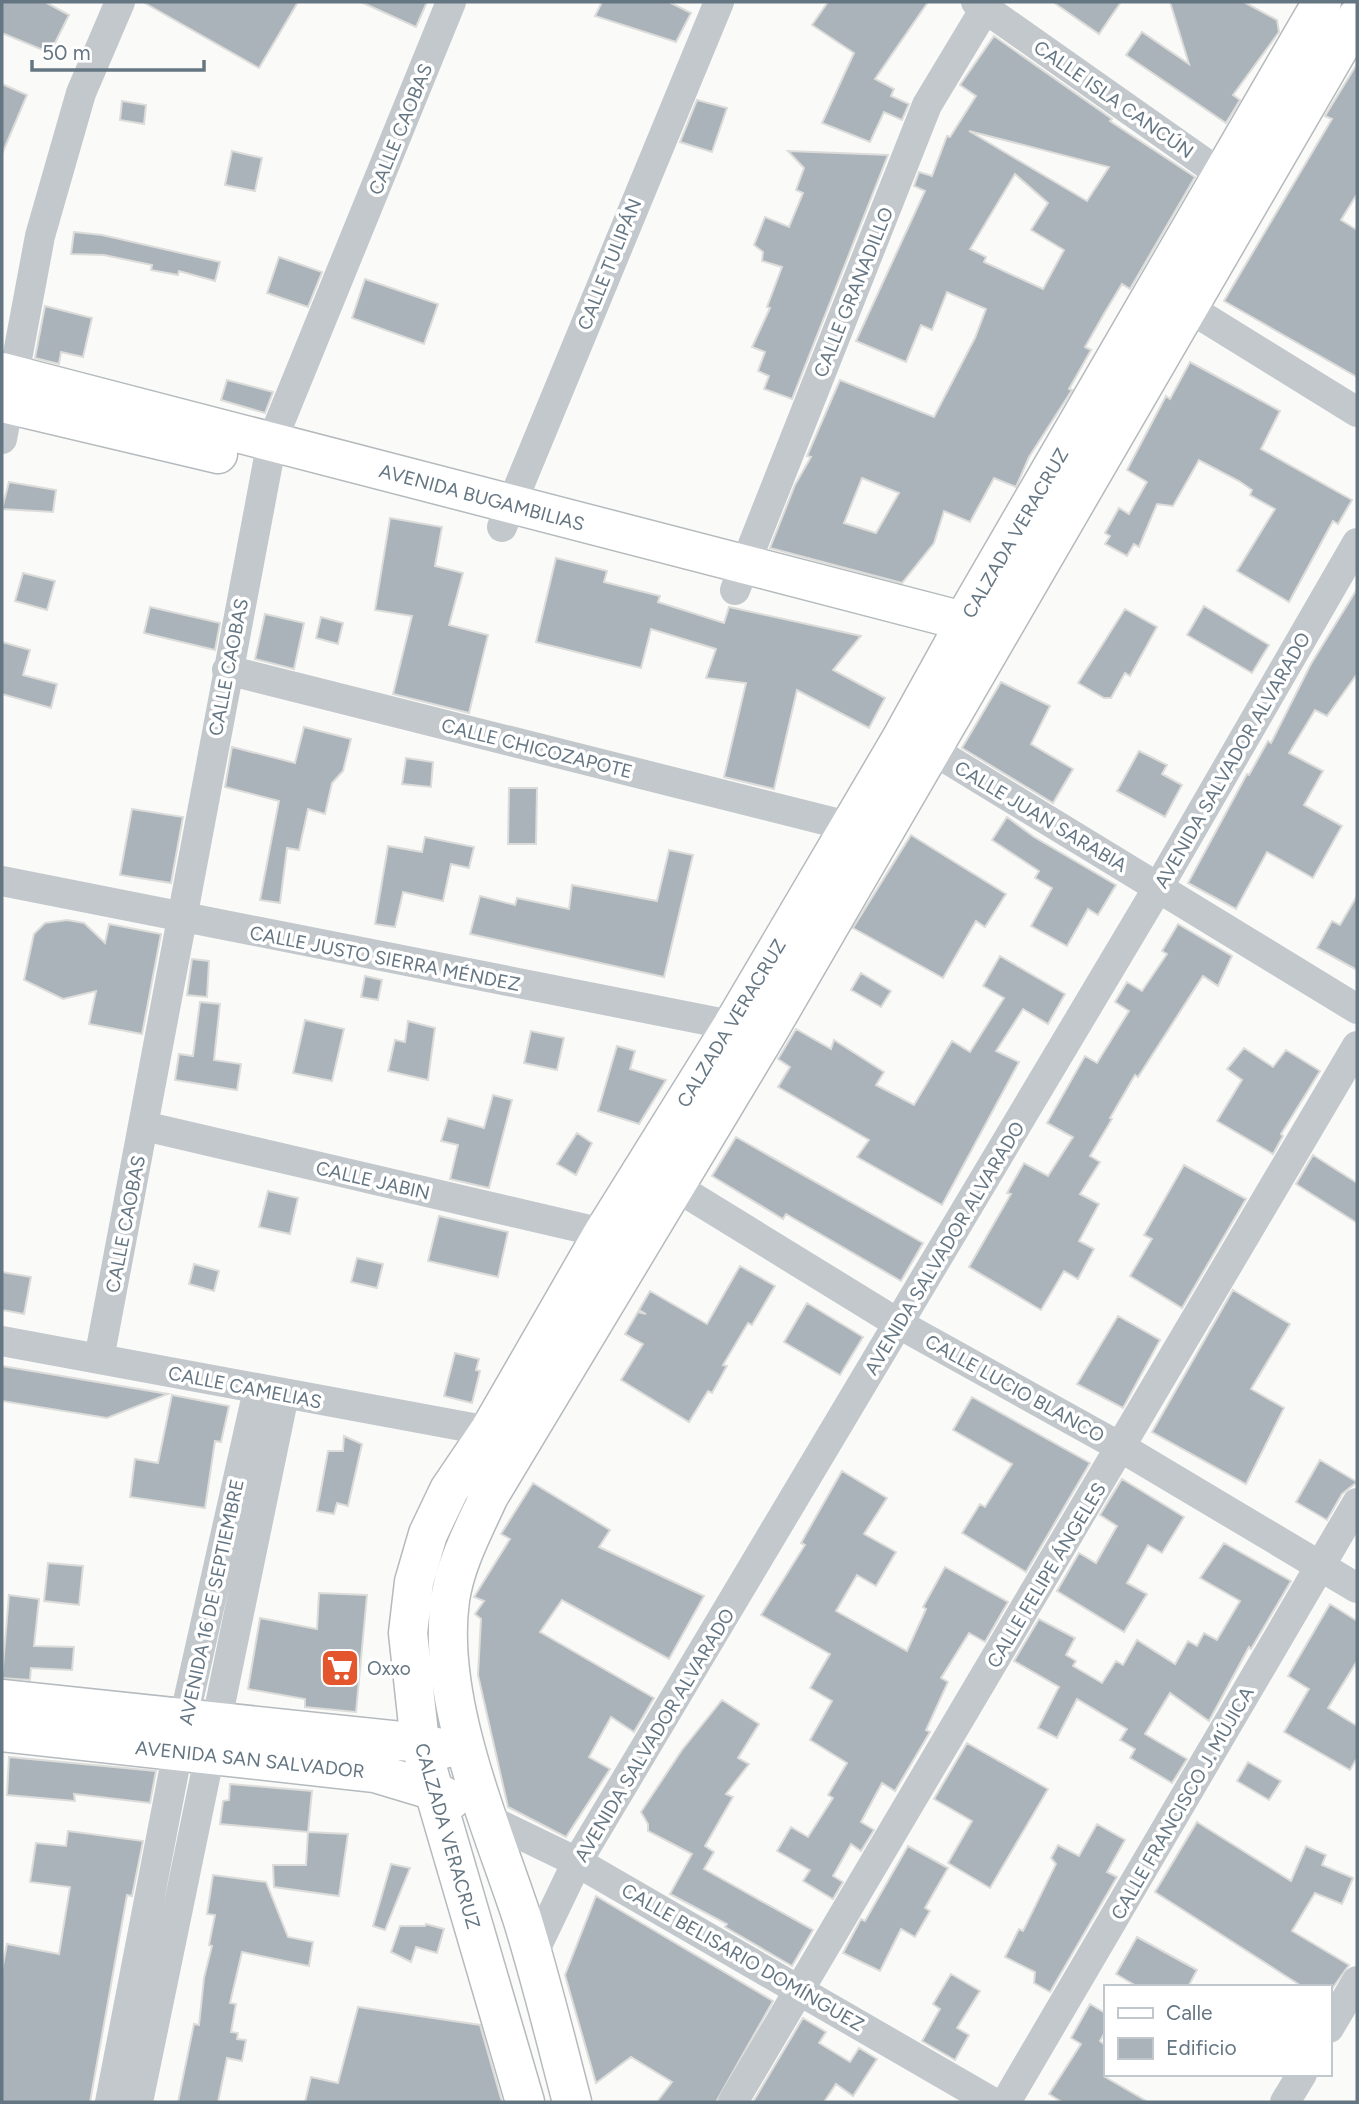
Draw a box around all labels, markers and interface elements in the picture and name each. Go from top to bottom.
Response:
scale bar [32,28,203,72]
street label: CALLE ISLA CANCÚN [1029,36,1198,163]
text: 50 m [42,40,91,65]
street label: CALLE CAOBAS [364,60,437,198]
street label: CALLE TULIPÁN [573,195,646,333]
street label: CALLE GRANADILLO [809,204,898,381]
street label: CALZADA VERACRUZ [957,444,1073,622]
street label: AVENIDA BUGAMBILIAS [377,459,587,536]
street label: CALLE CAOBAS [204,597,253,738]
street label: AVENIDA SALVADOR ALVARADO [1150,628,1315,892]
street label: CALLE CHICOZAPOTE [439,714,635,783]
street label: CALLE JUAN SARABIA [951,756,1131,877]
street label: CALLE JUSTO SIERRA MÉNDEZ [248,921,522,996]
street label: CALZADA VERACRUZ [672,935,791,1112]
street label: AVENIDA SALVADOR ALVARADO [860,1117,1029,1379]
street label: CALLE CAOBAS [101,1154,150,1295]
street label: CALLE JABIN [314,1156,432,1205]
street label: CALLE LUCIO BLANCO [921,1330,1108,1447]
street label: CALLE CAMELIAS [166,1361,324,1414]
street label: AVENIDA 16 DE SEPTIEMBRE [174,1477,249,1727]
street label: CALLE FELIPE ÁNGELES [982,1479,1111,1672]
street label: AVENIDA SALVADOR ALVARADO [570,1604,739,1866]
supermarket icon: Oxxo [319,1647,361,1689]
place label: Oxxo [367,1657,411,1680]
street label: CALLE FRANCISCO J. MÚJICA [1106,1683,1259,1924]
street label: AVENIDA SAN SALVADOR [134,1736,366,1783]
street label: CALZADA VERACRUZ [410,1741,485,1932]
street label: CALLE BELISARIO DOMÍNGUEZ [617,1878,868,2036]
legend [1104,1985,1331,2076]
text: Calle [1166,2000,1213,2025]
text: Edificio [1166,2035,1237,2060]

